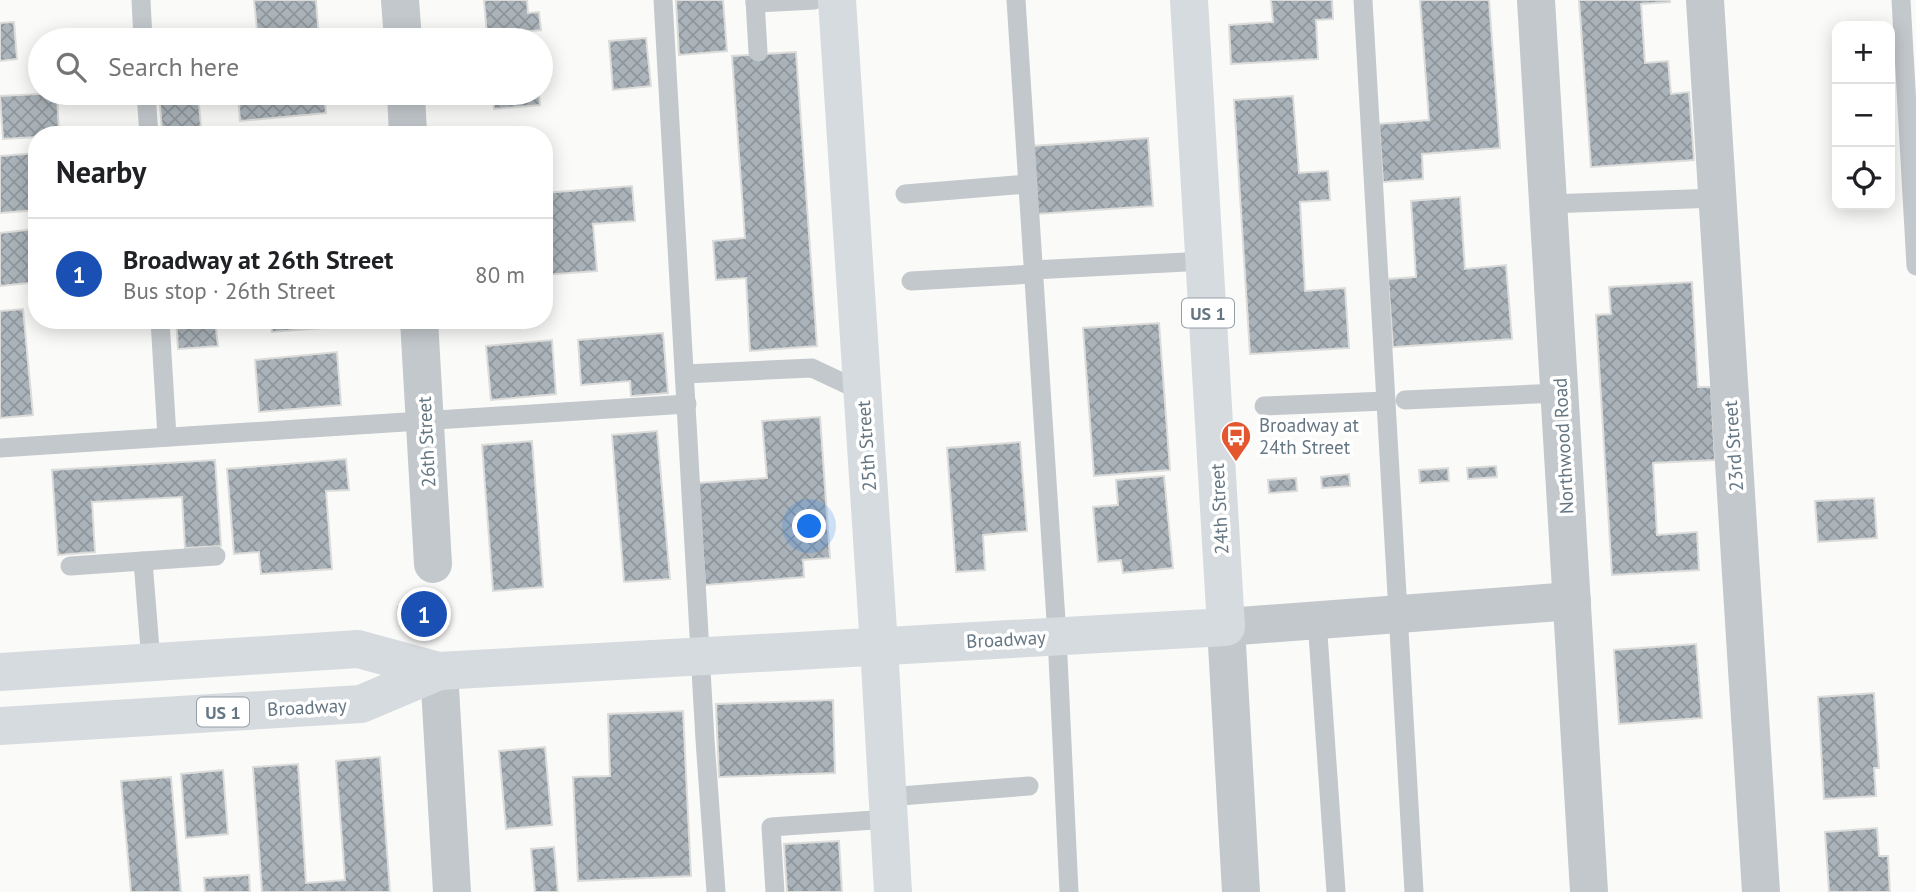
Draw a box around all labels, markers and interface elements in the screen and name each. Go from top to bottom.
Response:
map controls [1832,21,1895,210]
button: + [1832,21,1895,84]
search box [28,28,553,105]
icon: search [52,48,90,86]
text: Search here [108,50,239,83]
button: − [1832,84,1895,147]
button: locate [1832,147,1895,210]
text: Nearby [56,152,146,191]
text: Broadway at 26th Street [123,243,393,276]
text: 1 [72,260,86,289]
text: 80 m [475,260,525,289]
text: Bus stop · 26th Street [123,276,335,305]
road number: US 1 [1182,298,1234,328]
street label: Northwood Road [1547,377,1579,515]
street label: 26th Street [412,395,440,488]
street label: 25th Street [851,399,881,492]
street label: 23rd Street [1718,399,1748,492]
place label: Broadway at 24th Street [1259,413,1359,459]
bus stop icon: Broadway at 24th Street [1219,419,1253,463]
street label: 24th Street [1205,462,1233,555]
your location [792,509,826,543]
pin: 1 [401,588,447,640]
street label: Broadway [966,625,1047,653]
street label: Broadway [267,693,348,721]
road number: US 1 [197,698,249,726]

